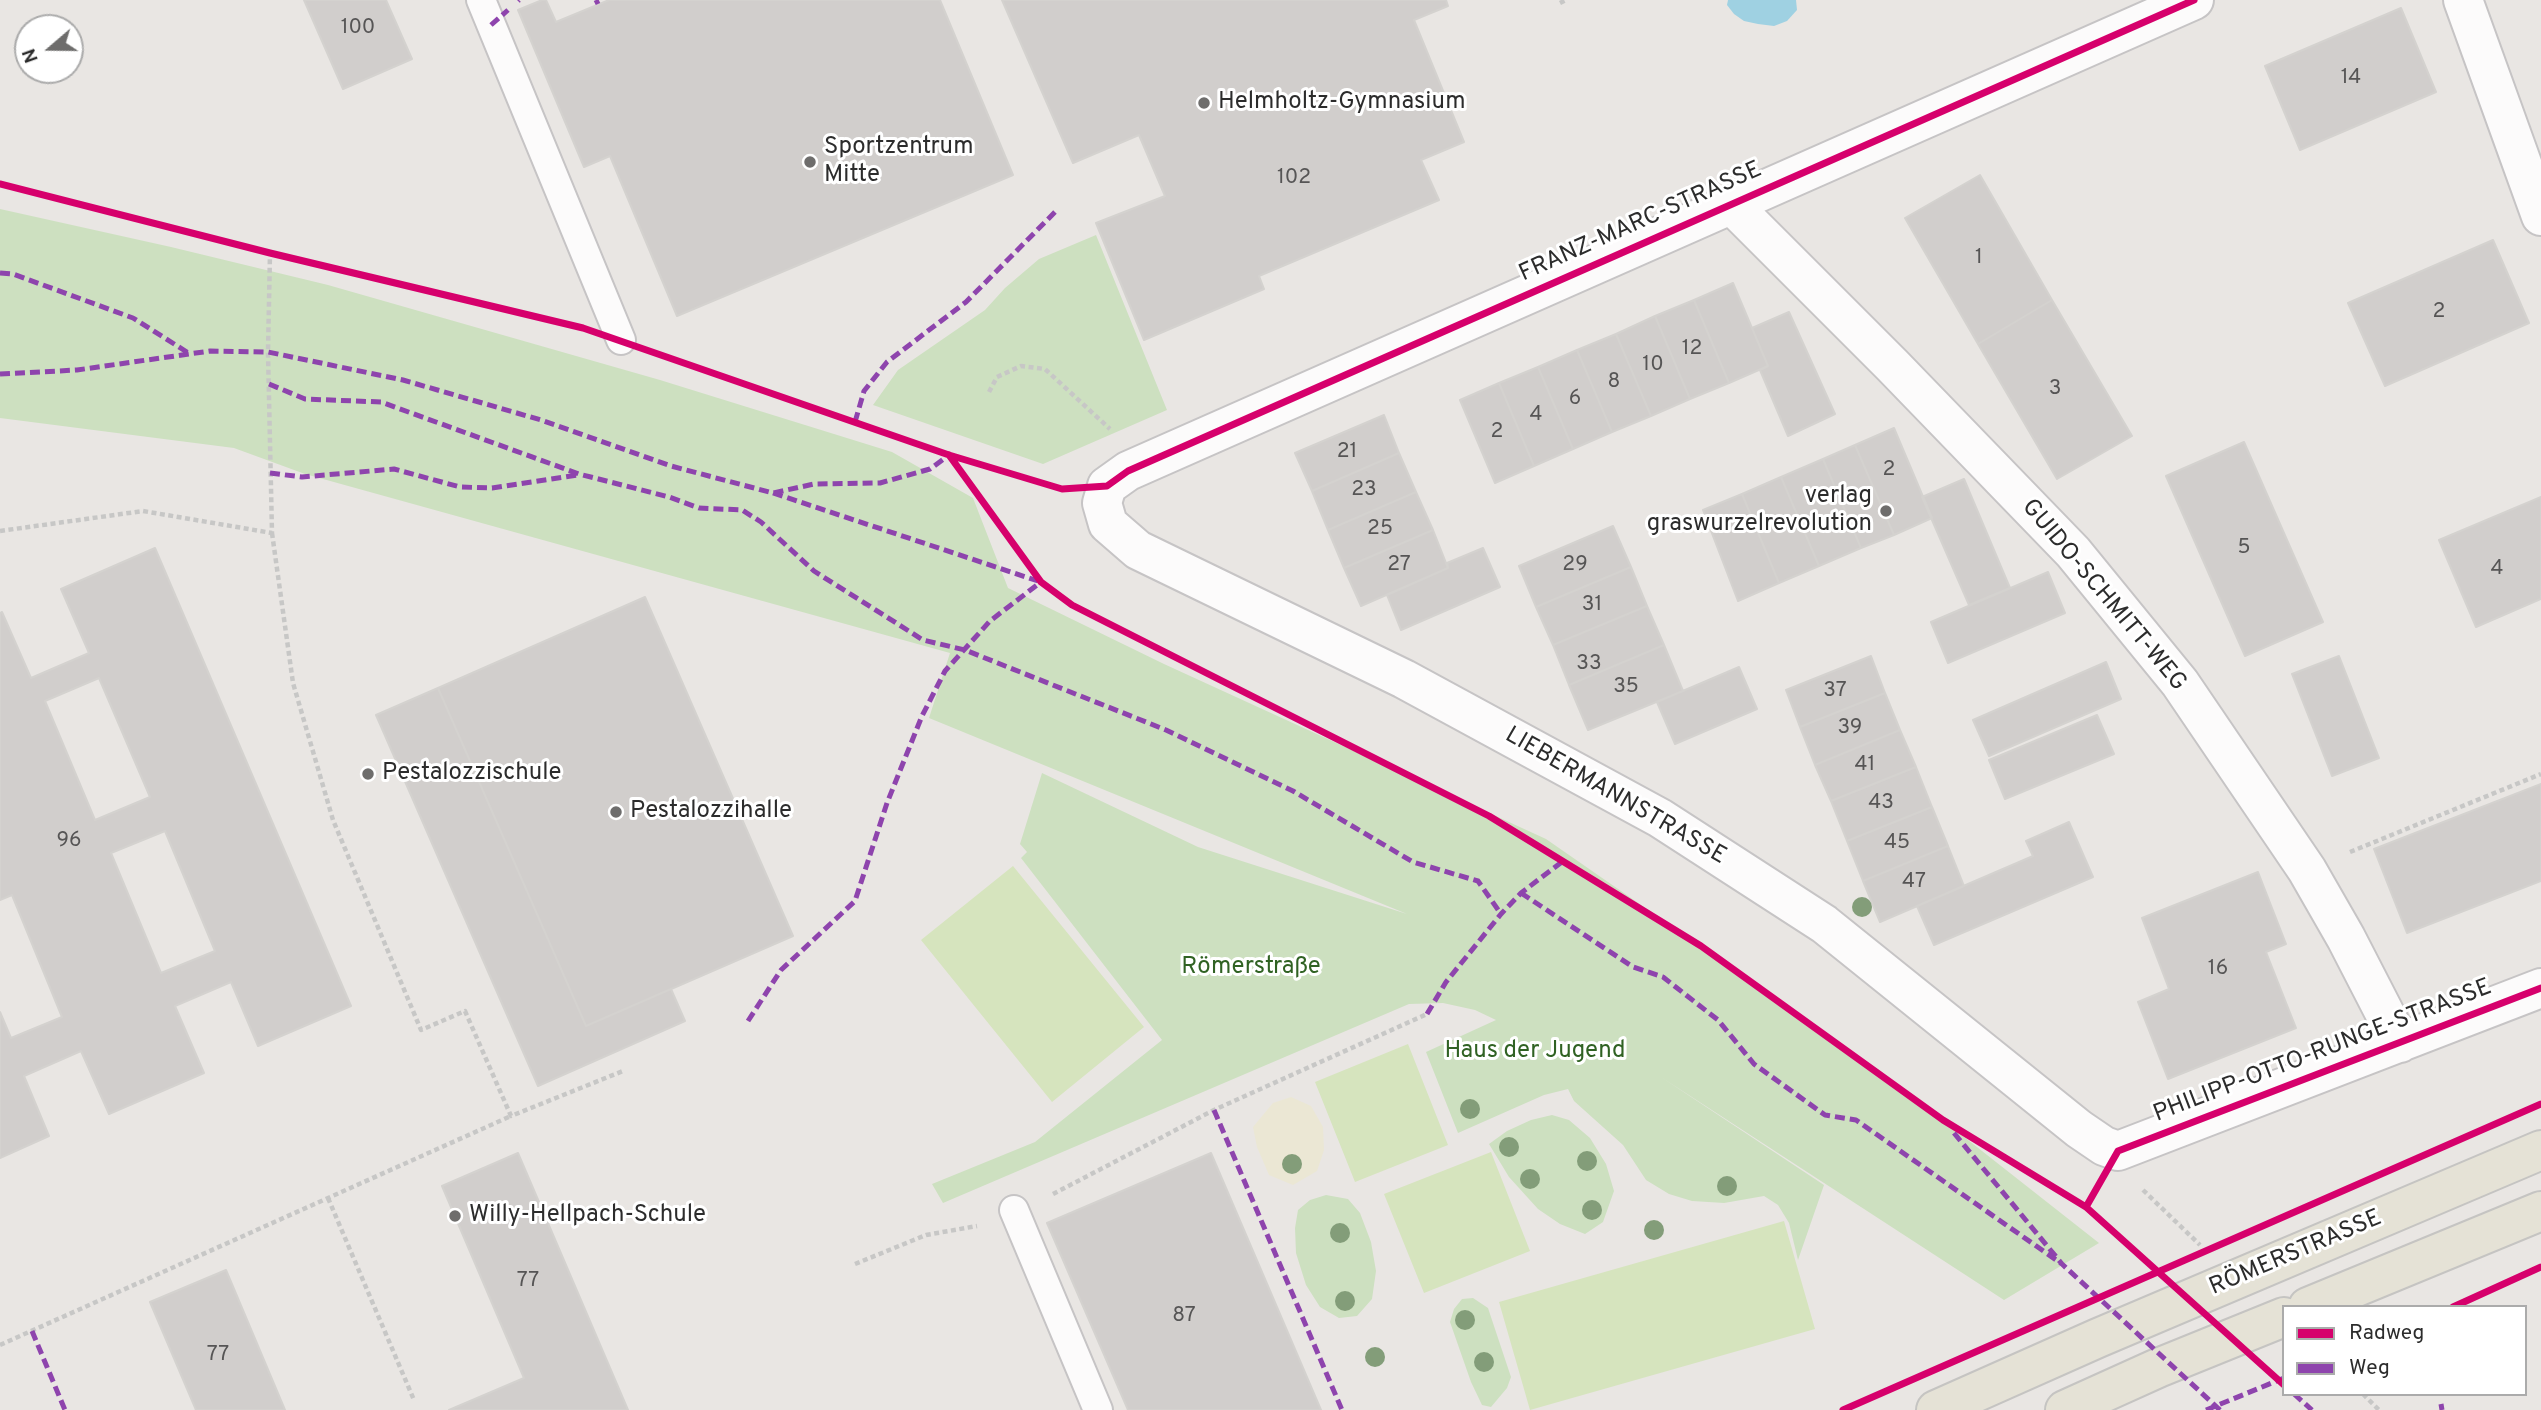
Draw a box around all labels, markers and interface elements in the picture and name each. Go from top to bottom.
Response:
north arrow [14,14,84,84]
house number: 100 [341,16,375,42]
text: N [18,45,45,66]
house number: 14 [2341,66,2361,92]
place label: Helmholtz-Gymnasium [1218,89,1465,117]
marker: Helmholtz-Gymnasium [1196,95,1212,111]
place label: Sportzentrum Mitte [824,134,974,190]
marker: Sportzentrum Mitte [802,154,818,170]
street label: FRANZ-MARC-STRASSE [1515,156,1767,290]
house number: 102 [1277,166,1311,192]
house number: 1 [1975,246,1983,272]
house number: 2 [2433,300,2445,326]
house number: 12 [1682,337,1702,363]
house number: 10 [1642,353,1664,379]
house number: 8 [1608,370,1620,396]
house number: 3 [2049,377,2061,403]
house number: 6 [1569,387,1581,413]
house number: 4 [1529,403,1543,429]
house number: 2 [1491,420,1503,446]
house number: 21 [1337,440,1357,466]
house number: 2 [1883,458,1895,484]
house number: 23 [1351,478,1377,504]
place label: verlag graswurzelrevolution [1647,483,1872,539]
street label: GUIDO-SCHMITT-WEG [2014,494,2192,698]
marker: verlag graswurzelrevolution [1878,503,1894,519]
house number: 25 [1367,517,1393,543]
house number: 5 [2237,536,2251,562]
house number: 27 [1387,553,1411,579]
house number: 29 [1562,553,1588,579]
house number: 4 [2490,557,2504,583]
house number: 31 [1582,593,1602,619]
house number: 33 [1576,652,1602,678]
house number: 35 [1613,675,1639,701]
house number: 37 [1823,679,1847,705]
house number: 39 [1838,716,1862,742]
street label: LIEBERMANNSTRASSE [1499,722,1731,872]
house number: 41 [1855,753,1875,779]
place label: Pestalozzischule [382,760,561,788]
marker: Pestalozzischule [360,766,376,782]
house number: 43 [1868,791,1894,817]
place label: Pestalozzihalle [630,798,792,826]
marker: Pestalozzihalle [608,804,624,820]
house number: 96 [56,829,82,855]
house number: 45 [1884,831,1910,857]
house number: 47 [1902,870,1926,896]
park label: Römerstraße [1181,954,1321,982]
house number: 16 [2208,957,2228,983]
street label: PHILIPP-OTTO-RUNGE-STRASSE [2150,974,2496,1130]
park label: Haus der Jugend [1444,1038,1626,1066]
place label: Willy-Hellpach-Schule [469,1202,706,1230]
street label: RÖMERSTRASSE [2206,1205,2386,1303]
marker: Willy-Hellpach-Schule [447,1208,463,1224]
house number: 77 [517,1269,539,1295]
house number: 87 [1172,1304,1196,1330]
legend [2282,1305,2527,1396]
text: Radweg [2349,1320,2424,1347]
house number: 77 [207,1343,229,1369]
text: Weg [2349,1355,2390,1382]

